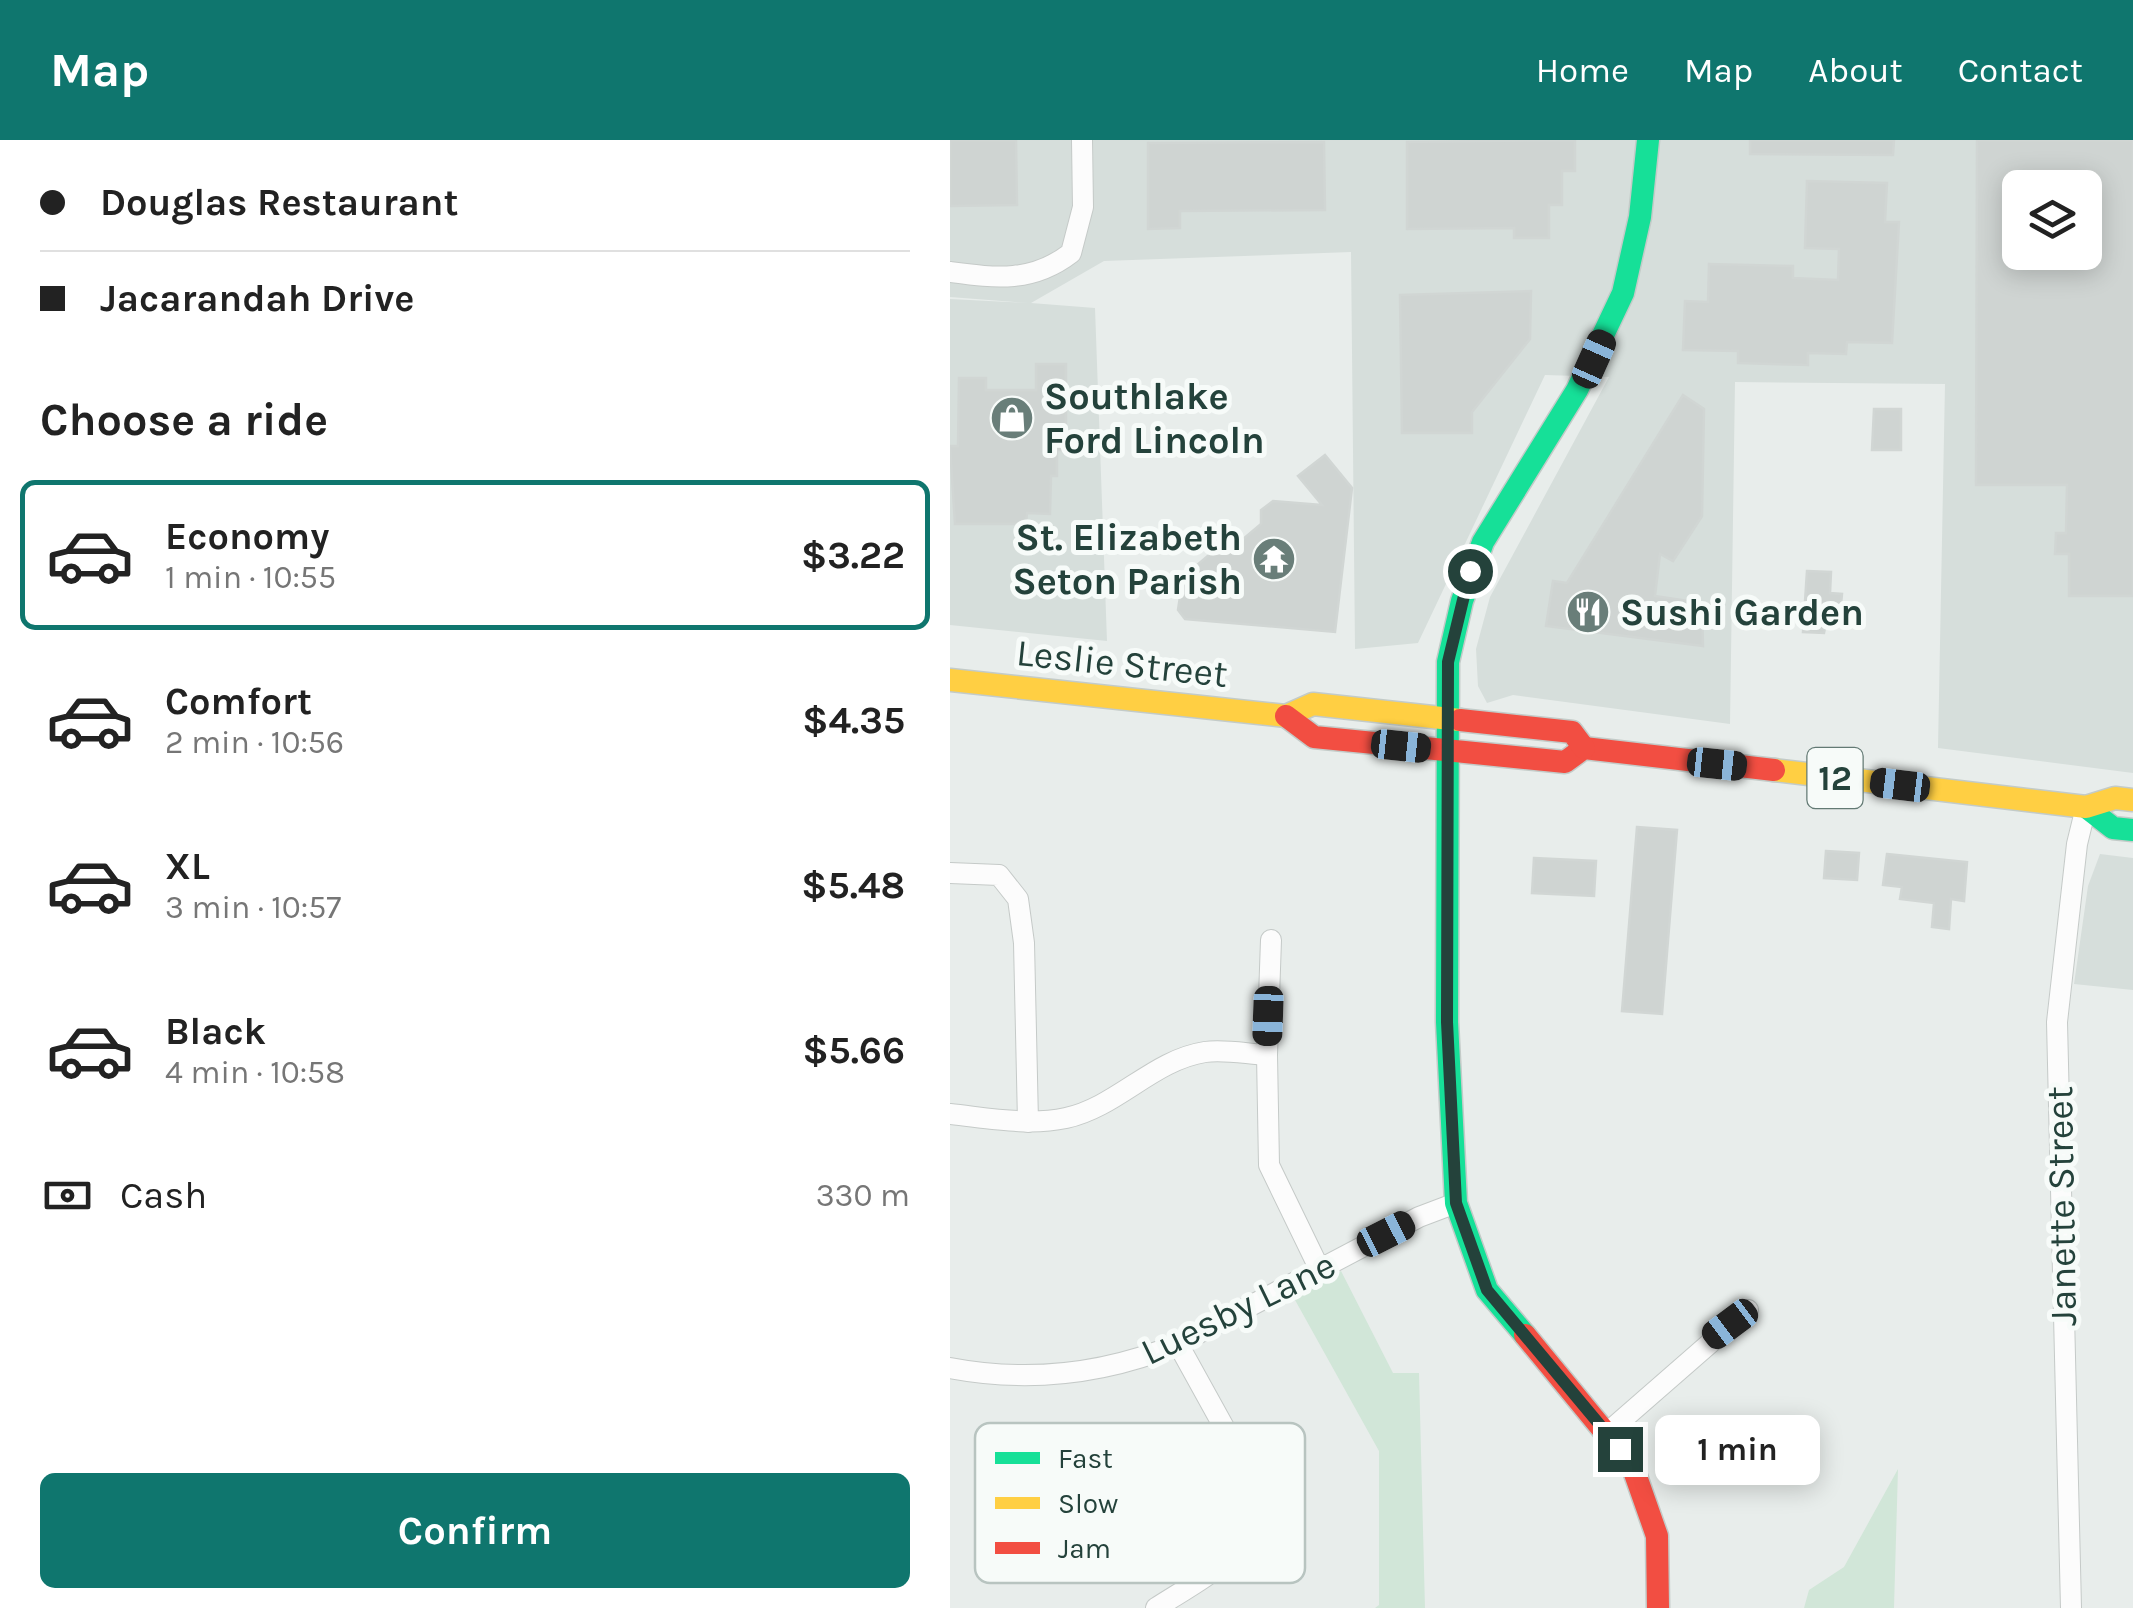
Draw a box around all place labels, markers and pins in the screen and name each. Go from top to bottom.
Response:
place label: Southlake Ford Lincoln [1044,374,1265,463]
shop icon: Southlake Ford Lincoln [989,395,1035,441]
place label: St. Elizabeth Seton Parish [1012,515,1242,604]
temple icon: St. Elizabeth Seton Parish [1251,536,1297,582]
restaurant icon: Sushi Garden [1565,589,1611,635]
place label: Sushi Garden [1620,590,1864,635]

